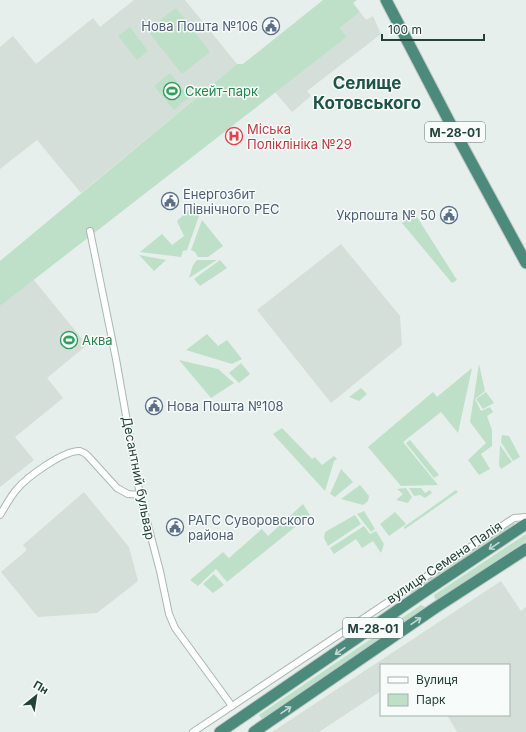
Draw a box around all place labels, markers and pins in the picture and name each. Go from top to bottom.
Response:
public building icon: Нова Пошта №106 [261,16,281,36]
place label: Нова Пошта №106 [141,18,258,34]
sports icon: Скейт-парк [162,81,182,101]
place label: Скейт-парк [185,83,258,99]
place label: Міська Поліклініка №29 [247,121,352,152]
hospital icon: Міська Поліклініка №29 [224,126,244,146]
place label: Енергозбит Північного РЕС [183,186,280,217]
public building icon: Енергозбит Північного РЕС [160,191,180,211]
public building icon: Укрпошта № 50 [439,205,459,225]
place label: Укрпошта № 50 [336,207,436,223]
sports icon: Аква [59,330,79,350]
place label: Аква [82,332,113,348]
public building icon: Нова Пошта №108 [144,396,164,416]
place label: Нова Пошта №108 [167,398,284,414]
place label: РАГС Суворовского района [188,512,315,543]
public building icon: РАГС Суворовского района [165,517,185,537]

